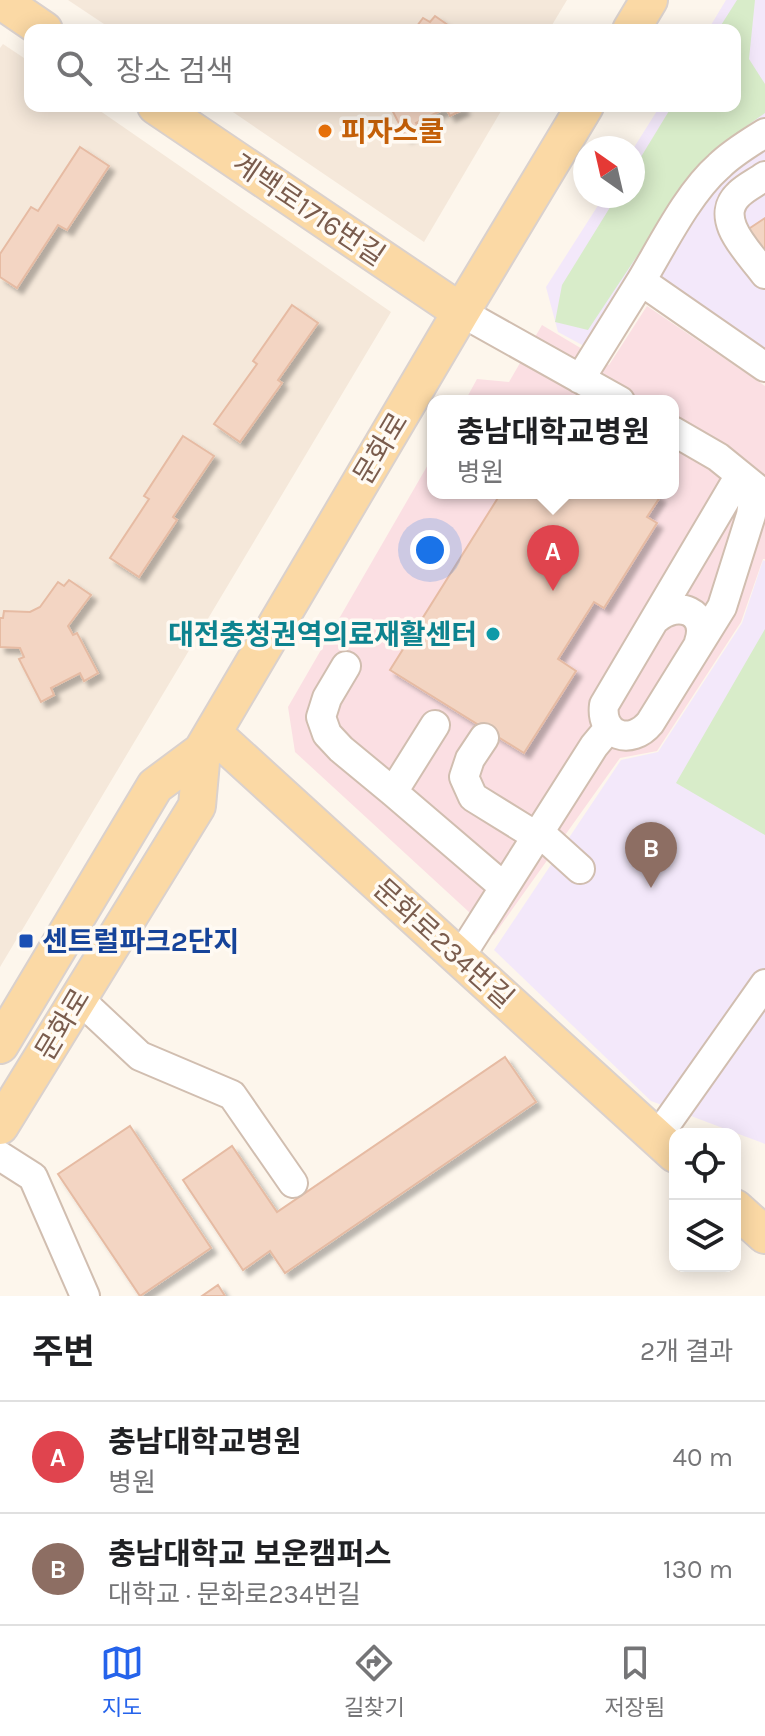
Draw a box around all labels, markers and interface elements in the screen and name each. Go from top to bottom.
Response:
search box [24,24,741,112]
icon: search [52,46,96,90]
text: 장소 검색 [116,53,234,89]
place label: 피자스쿨 [341,115,444,148]
marker: 피자스쿨 [316,122,334,140]
north arrow [573,136,645,208]
street label: 계백로1716번길 [226,146,391,272]
popup [427,395,679,499]
street label: 문화로 [346,407,414,490]
text: 충남대학교병원 [456,414,650,450]
text: 병원 [456,457,504,488]
pin: A [527,525,579,591]
your location [410,530,450,570]
place label: 대전충청권역의료재활센터 [168,618,477,651]
marker: 대전충청권역의료재활센터 [484,625,502,643]
pin: B [625,822,677,888]
street label: 문화로234번길 [367,872,521,1015]
place label: 센트럴파크2단지 [42,925,239,958]
marker: 센트럴파크2단지 [17,932,35,950]
street label: 문화로 [28,983,96,1066]
map controls [669,1128,741,1272]
button: locate [669,1128,741,1200]
button: layers [669,1200,741,1272]
text: 주변 [32,1332,95,1372]
text: 2개 결과 [640,1336,733,1367]
text: 충남대학교병원 [108,1424,301,1460]
text: A [50,1442,66,1473]
text: 40 m [673,1442,733,1473]
text: 병원 [108,1467,156,1498]
text: 충남대학교 보운캠퍼스 [108,1536,392,1572]
text: B [50,1554,66,1585]
text: 130 m [663,1554,733,1585]
text: 대학교 · 문화로234번길 [108,1579,361,1610]
tab: 지도 [100,1641,144,1721]
tab: 길찾기 [344,1641,405,1721]
tab: 저장됨 [604,1641,665,1721]

